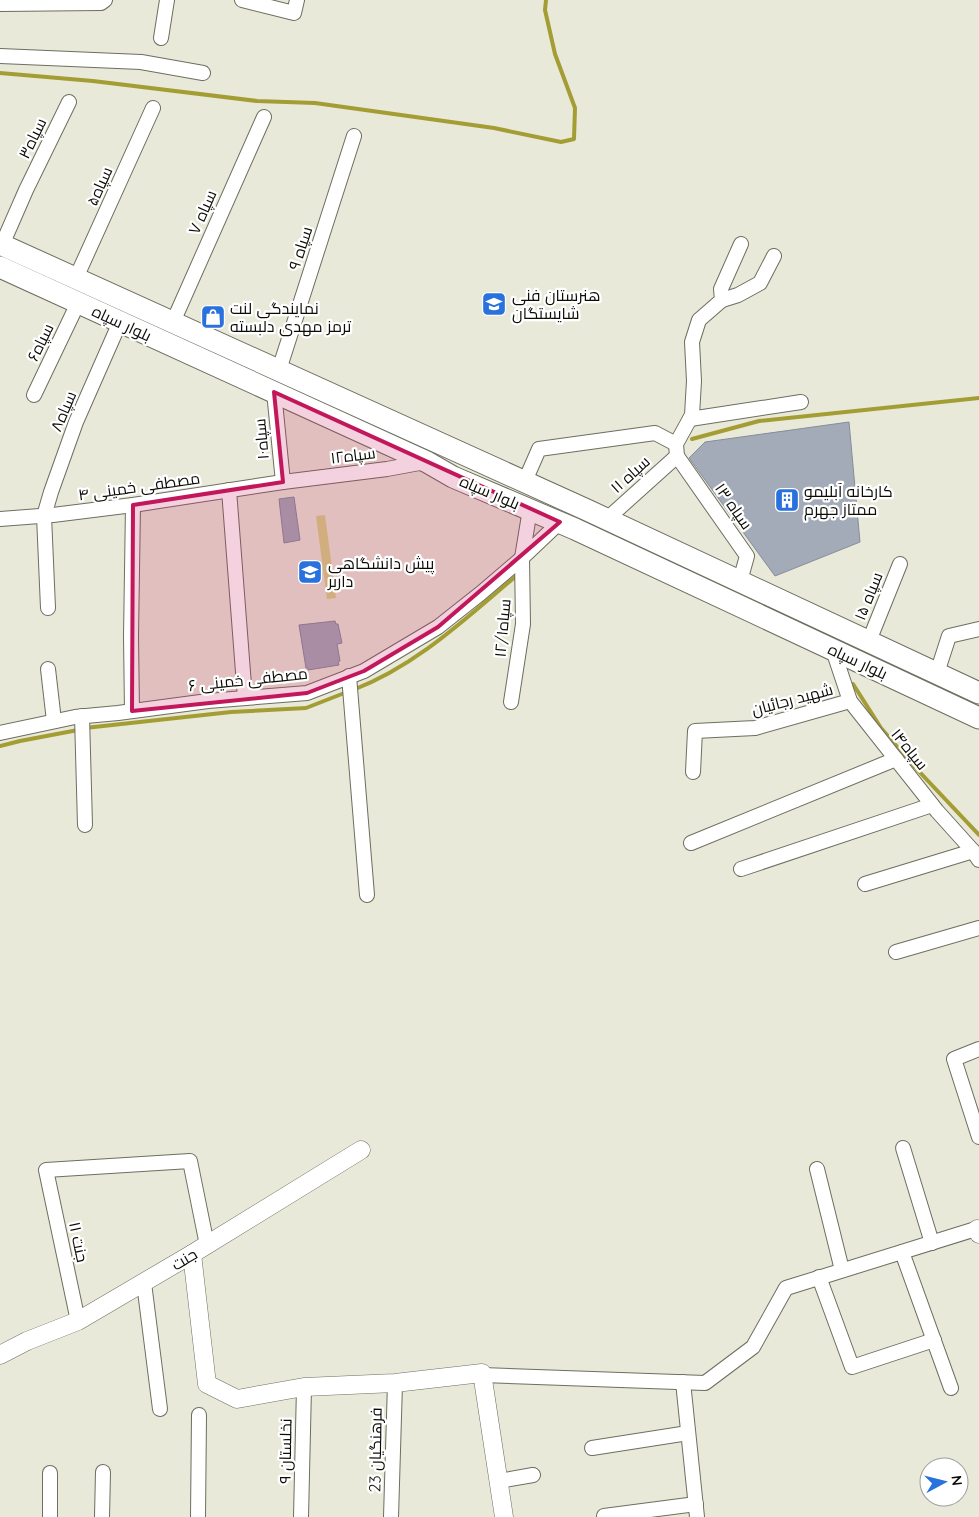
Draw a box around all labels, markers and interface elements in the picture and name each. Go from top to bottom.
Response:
street label: سپاه۳ [14,114,51,162]
street label: سپاه۵ [82,163,117,209]
street label: سپاه ۷ [183,187,221,238]
street label: سپاه ۹ [284,224,317,273]
place label: هنرستان فنی شایستگان [512,285,600,324]
school or university icon: هنرستان فنی شایستگان [481,291,507,317]
place label: نمایندگی لنت ترمز مهدی دلبسته [230,298,352,337]
street label: بلوار سپاه [89,301,155,346]
shop icon: نمایندگی لنت ترمز مهدی دلبسته [200,304,226,330]
street label: سپاه۶ [22,320,59,365]
street label: سپاه۸ [46,388,81,435]
street label: سپاه۱۰ [249,418,274,460]
street label: سپاه۱۲ [329,442,377,469]
street label: سپاه ۱۱ [606,451,655,498]
street label: مصطفی خمینی ۴ [77,468,201,505]
street label: بلوار سپاه [457,470,523,514]
street label: سپاه ۱۳ [710,479,757,534]
place label: کارخانه آبلیمو ممتاز جهرم [804,481,893,521]
building icon: کارخانه آبلیمو ممتاز جهرم [774,487,800,513]
place label: پیش دانشگاهی داربر [327,553,435,591]
school or university icon: پیش دانشگاهی داربر [297,559,323,585]
street label: سپاه ۱۵ [849,569,888,623]
street label: سپاه۱۲/۱ [489,598,516,658]
street label: بلوار سپاه [825,639,891,684]
street label: مصطفی خمینی ۶ [187,663,309,696]
street label: شهید رجائیان [749,679,835,720]
street label: سپاه۱۴ [886,724,933,774]
street label: جنت ۱۱ [65,1220,93,1264]
street label: جنت [167,1244,201,1274]
street label: فرهنگیان 23 [364,1407,387,1493]
street label: نخلستان ۹ [274,1418,297,1484]
north arrow [919,1457,969,1507]
text: N [947,1474,966,1487]

